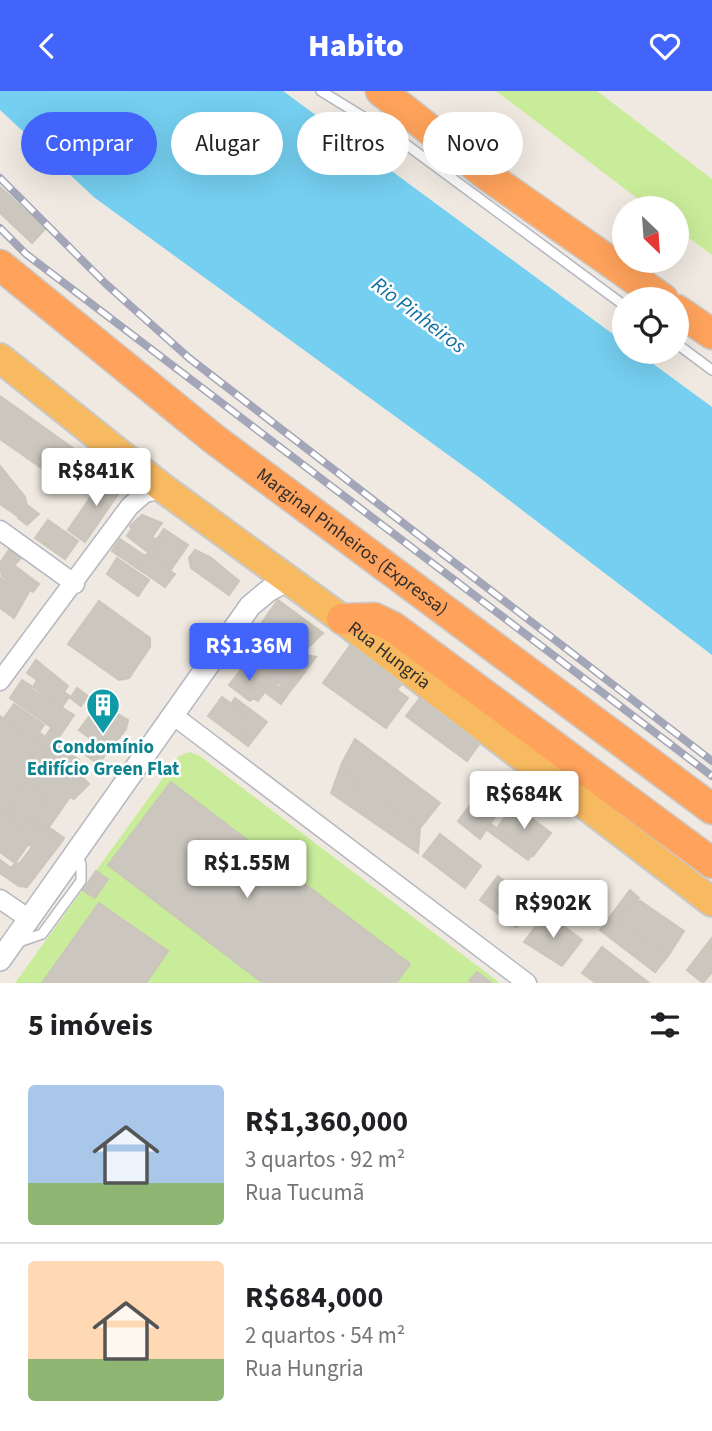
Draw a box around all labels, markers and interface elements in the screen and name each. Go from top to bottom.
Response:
text: Habito [308,23,404,69]
icon: back [28,27,66,65]
icon: heart [646,27,684,65]
chip: Comprar [21,112,157,175]
chip: Alugar [171,112,283,175]
chip: Filtros [297,112,409,175]
chip: Novo [423,112,523,175]
north arrow [612,196,690,273]
map controls [612,196,689,364]
water label: Rio Pinheiros [365,269,473,361]
button: locate [612,287,689,364]
pin: R$841K [39,449,153,508]
text: R$841K [58,454,134,487]
street label: Marginal Pinheiros (Expressa) [251,461,454,622]
street label: Rua Hungria [342,615,437,696]
pin: R$1.36M [184,623,314,683]
text: R$1.36M [205,629,293,662]
building icon: Condomínio Edifício Green Flat [84,686,122,735]
place label: Condomínio Edifício Green Flat [27,734,179,783]
pin: R$684K [467,771,581,831]
text: R$684K [486,777,562,810]
pin: R$1.55M [182,841,312,900]
text: R$1.55M [203,846,291,879]
pin: R$902K [496,881,610,940]
text: R$902K [515,886,591,919]
text: 5 imóveis [28,1004,153,1047]
icon: filters [646,1006,684,1044]
text: R$1,360,000 [245,1100,408,1143]
icon: home [84,1113,168,1197]
text: 3 quartos · 92 m² [245,1143,405,1176]
text: Rua Tucumã [245,1176,364,1209]
text: R$684,000 [245,1276,383,1319]
icon: home [84,1289,168,1373]
text: 2 quartos · 54 m² [245,1319,405,1352]
text: Rua Hungria [245,1352,364,1385]

